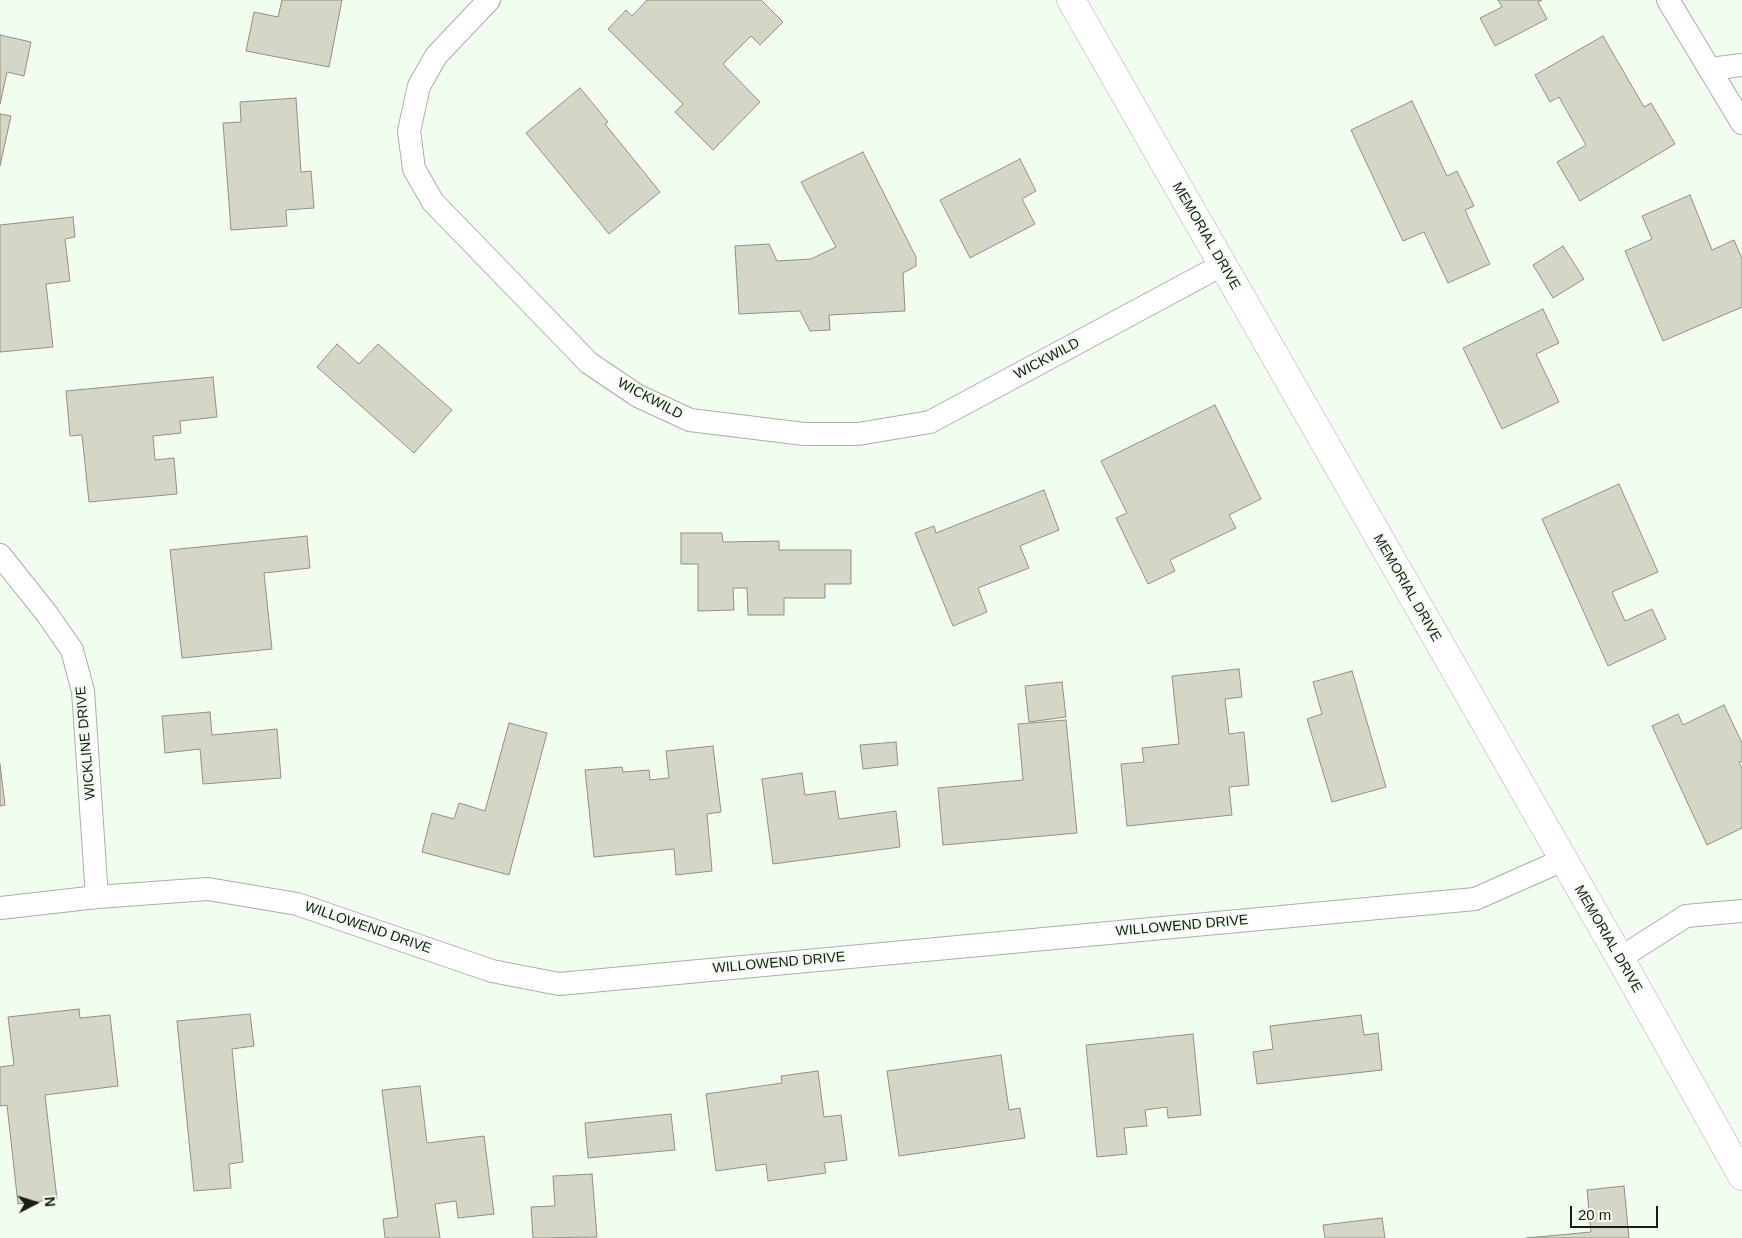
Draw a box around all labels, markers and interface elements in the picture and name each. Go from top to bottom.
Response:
street label: MEMORIAL DRIVE [1168,179,1244,293]
street label: WICKWILD [1011,335,1083,383]
street label: WICKWILD [614,375,686,423]
street label: MEMORIAL DRIVE [1369,531,1445,645]
street label: WICKLINE DRIVE [73,685,99,801]
street label: MEMORIAL DRIVE [1570,882,1646,996]
street label: WILLOWEND DRIVE [302,898,434,958]
street label: WILLOWEND DRIVE [1115,912,1249,940]
street label: WILLOWEND DRIVE [712,949,846,977]
north arrow [10,1178,60,1228]
text: N [42,1196,58,1207]
scale bar [1572,1196,1660,1228]
text: 20 m [1578,1206,1611,1223]

